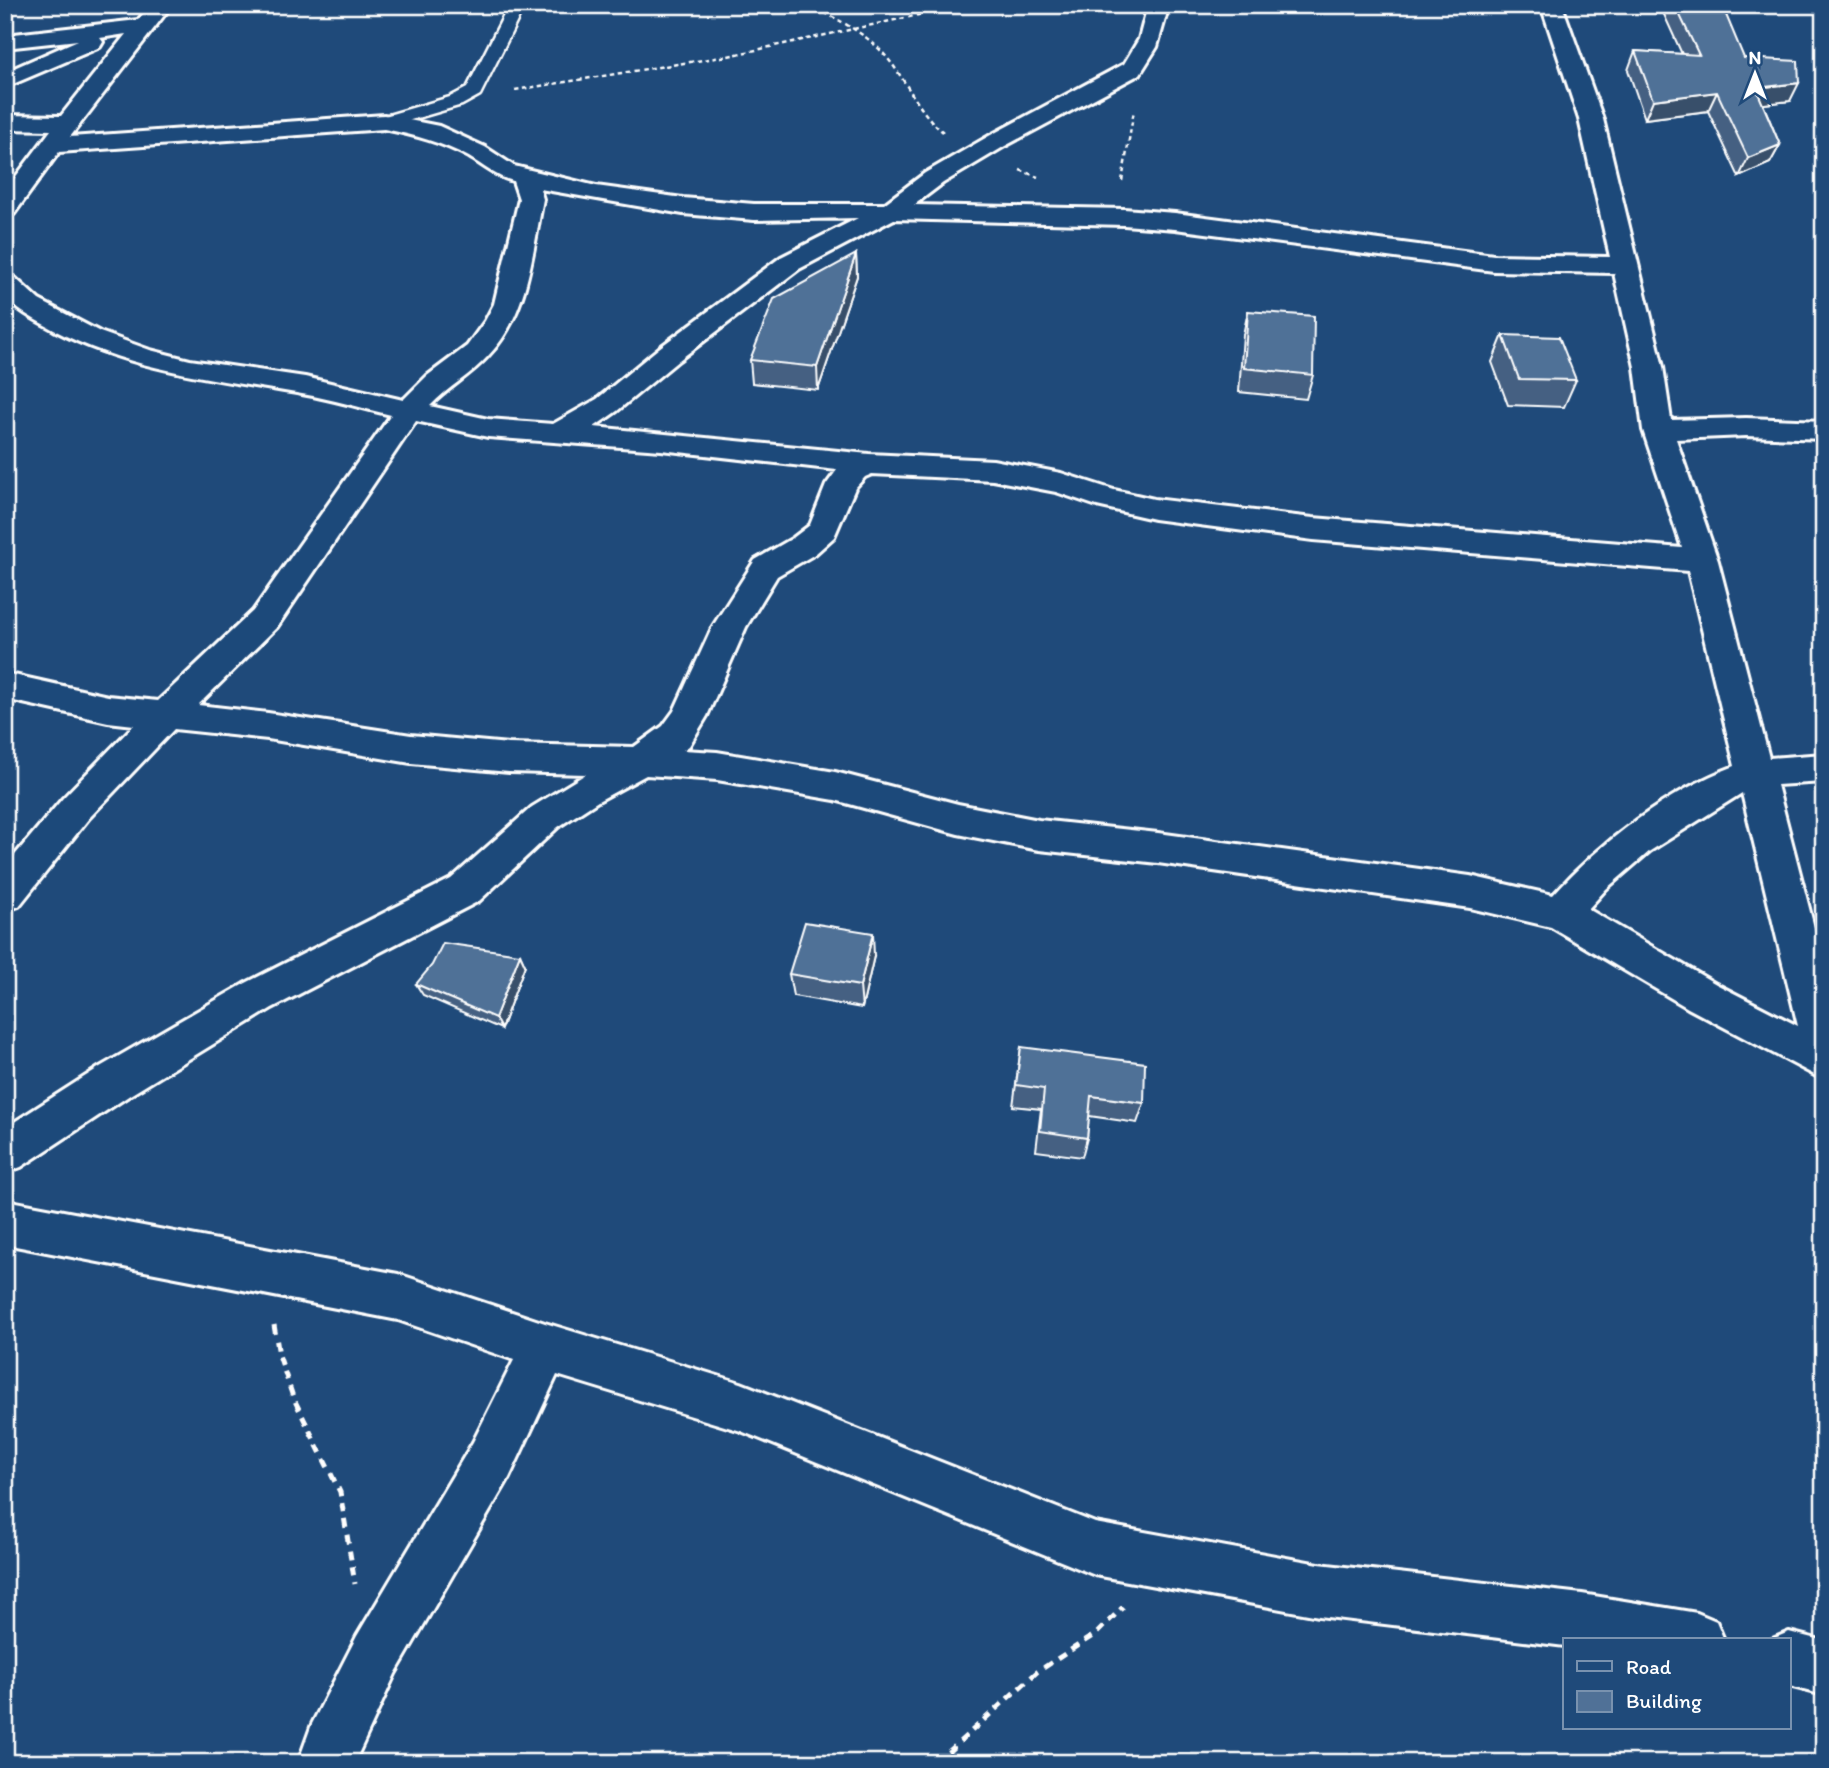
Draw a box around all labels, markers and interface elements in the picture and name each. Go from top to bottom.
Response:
north arrow [1720,38,1790,108]
text: N [1749,46,1761,69]
legend [1563,1638,1790,1730]
text: Road [1626,1654,1672,1679]
text: Building [1626,1688,1702,1713]

